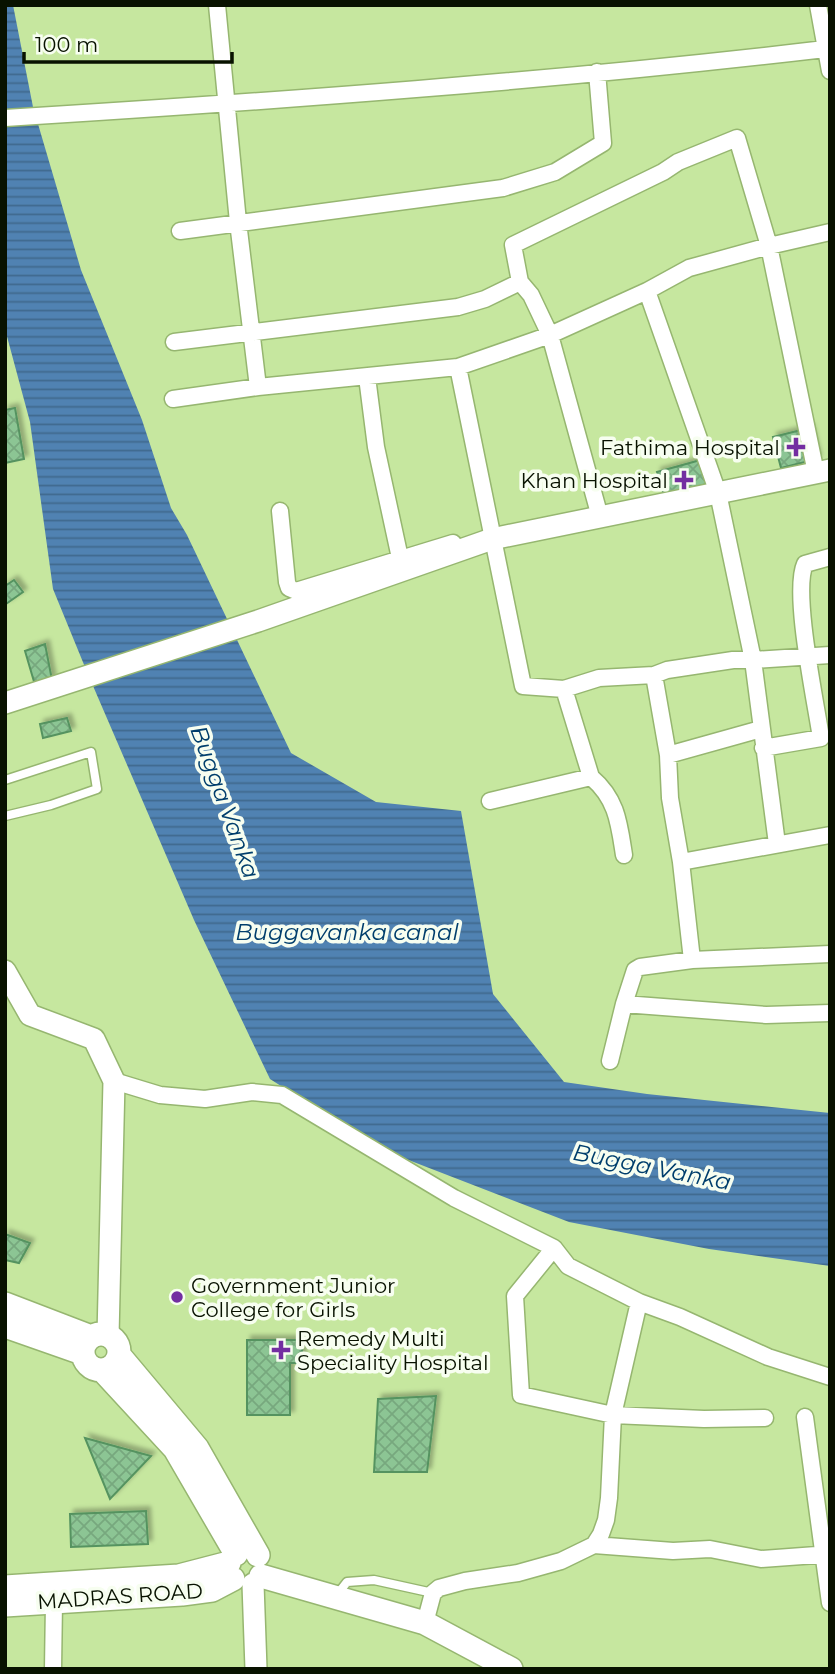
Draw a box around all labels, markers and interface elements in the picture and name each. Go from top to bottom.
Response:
scale bar [24,21,233,65]
text: 100 m [35,32,98,57]
place label: Fathima Hospital [600,435,780,460]
marker: Fathima Hospital [786,437,806,457]
place label: Khan Hospital [520,468,668,493]
marker: Khan Hospital [674,470,694,490]
water label: Bugga Vanka [184,722,266,882]
water label: Buggavanka canal [235,918,460,946]
water label: Bugga Vanka [570,1138,734,1196]
place label: Government Junior College for Girls [191,1273,396,1322]
marker: Government Junior College for Girls [169,1289,185,1305]
place label: Remedy Multi Speciality Hospital [297,1326,489,1375]
marker: Remedy Multi Speciality Hospital [271,1340,291,1360]
street label: MADRAS ROAD [36,1578,204,1614]

